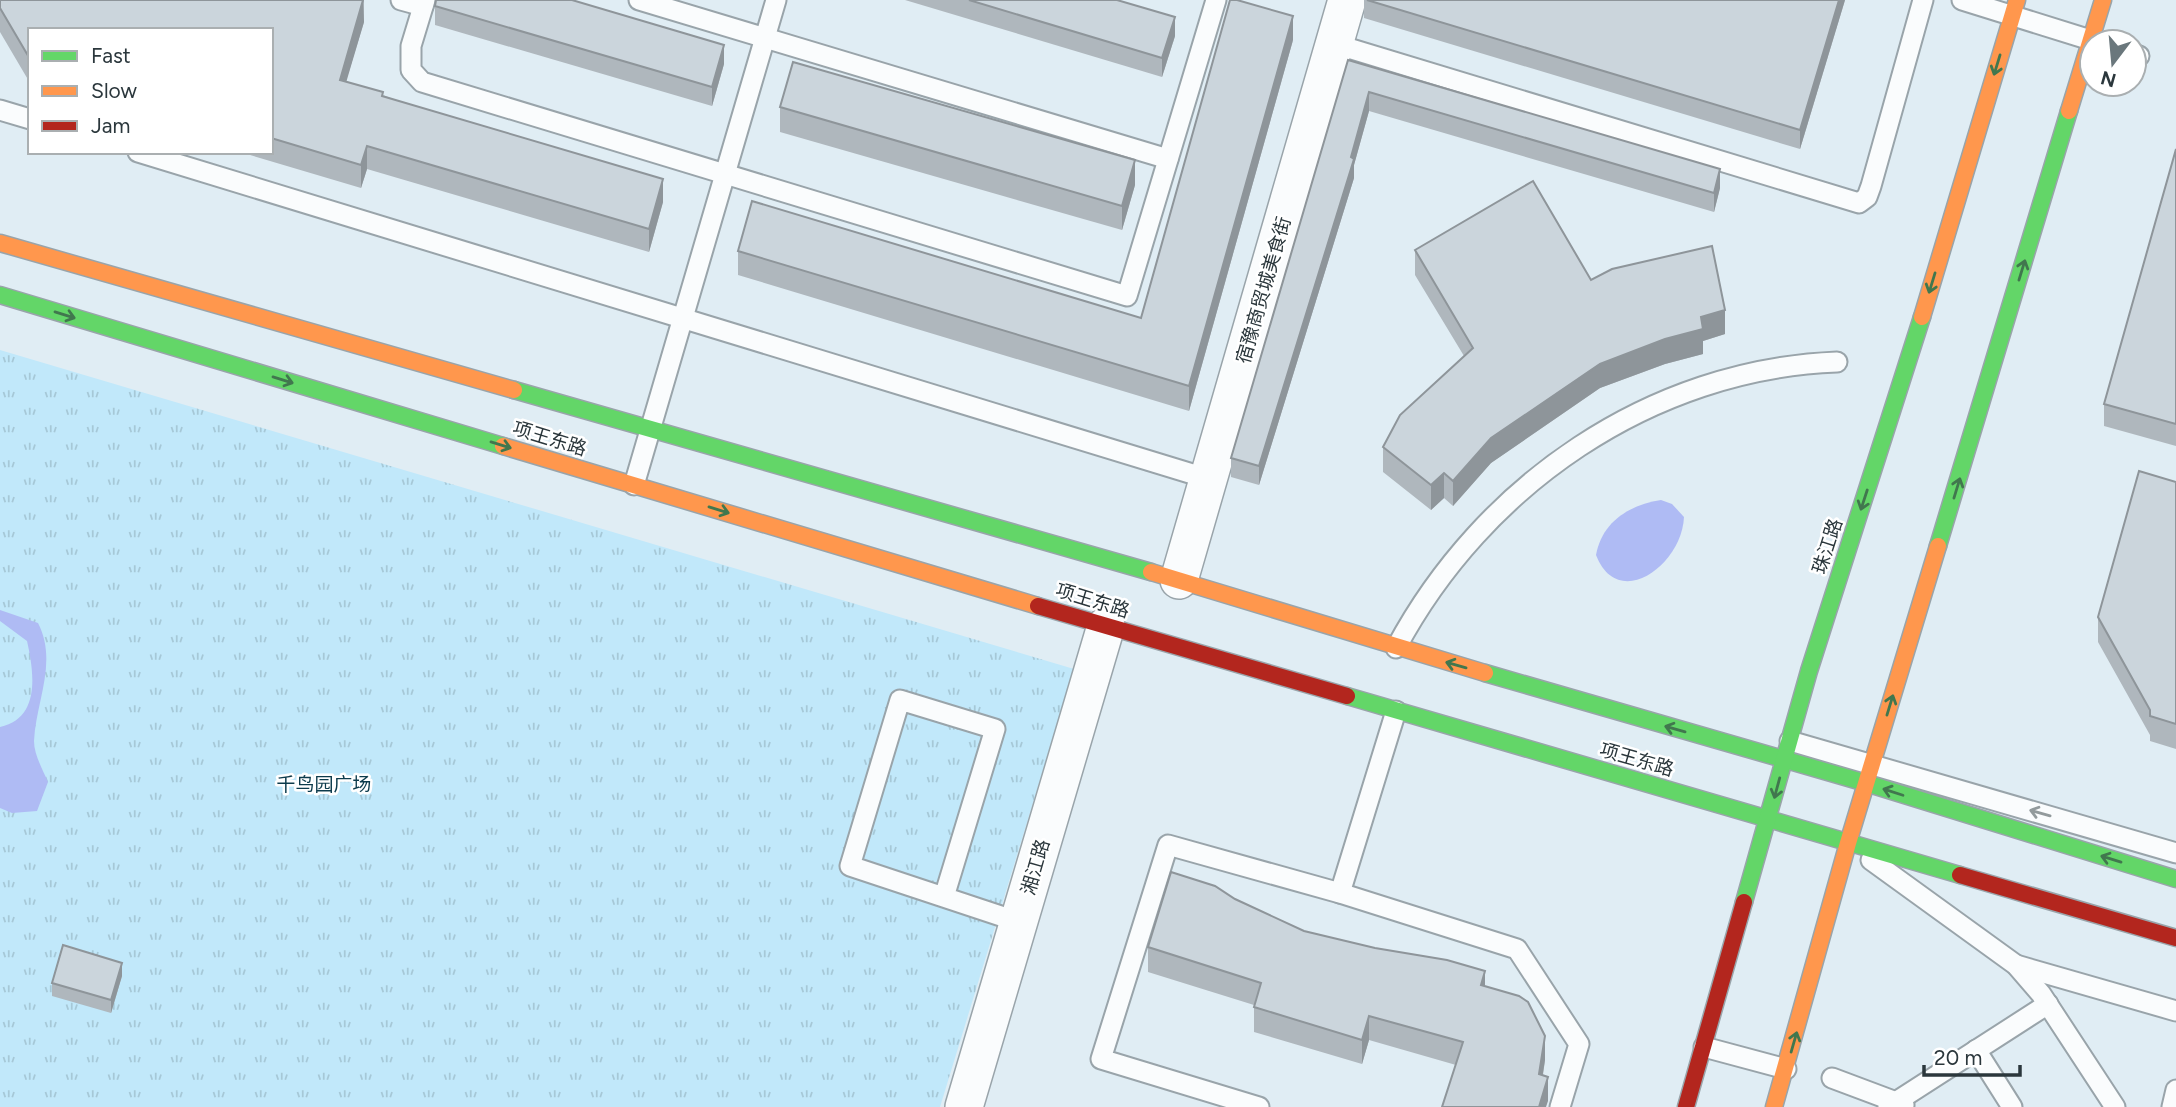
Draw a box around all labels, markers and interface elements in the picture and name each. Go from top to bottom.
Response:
legend [28,28,273,154]
north arrow [2078,28,2148,98]
text: Fast [91,43,131,68]
one-way arrow [1990,54,2003,76]
text: N [2098,66,2119,92]
text: Slow [91,78,137,103]
text: Jam [91,113,130,138]
street label: 宿豫商贸城美食街 [1231,214,1295,366]
one-way arrow [2017,259,2030,281]
one-way arrow [1924,272,1937,294]
one-way arrow [54,309,76,322]
one-way arrow [272,374,294,387]
street label: 项王东路 [510,416,590,461]
one-way arrow [490,440,512,453]
one-way arrow [1951,477,1964,499]
one-way arrow [1857,489,1869,511]
one-way arrow [708,505,730,518]
street label: 珠江路 [1808,515,1847,577]
street label: 项王东路 [1053,578,1133,623]
one-way arrow [1446,658,1468,671]
one-way arrow [1885,694,1898,716]
one-way arrow [1664,721,1686,734]
street label: 项王东路 [1597,738,1677,781]
park label: 千鸟园广场 [276,773,372,796]
one-way arrow [1770,776,1783,799]
one-way arrow [1883,785,1905,798]
one-way arrow [2029,806,2051,819]
street label: 湘江路 [1017,837,1054,898]
one-way arrow [2100,852,2122,865]
one-way arrow [1788,1031,1801,1053]
scale bar [1924,1034,2020,1078]
text: 20 m [1934,1045,1982,1070]

